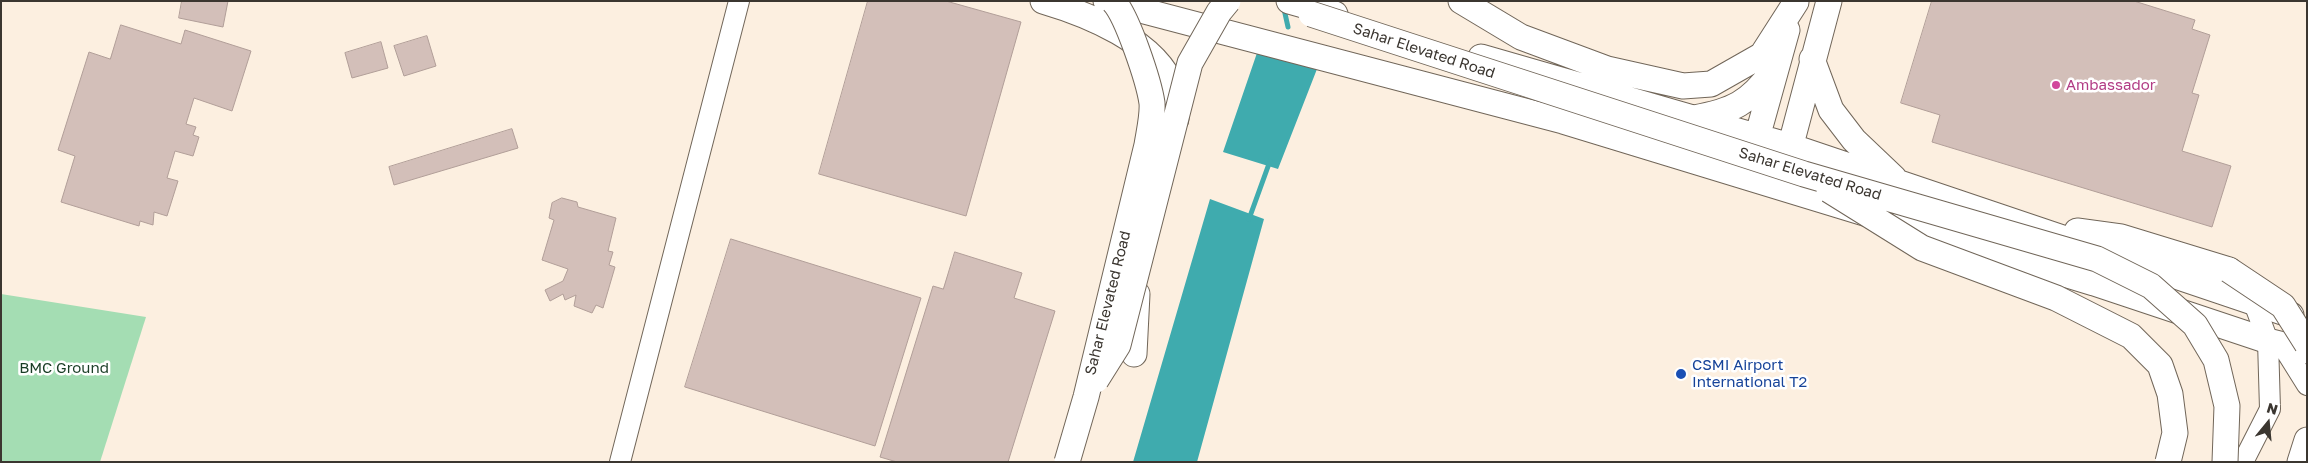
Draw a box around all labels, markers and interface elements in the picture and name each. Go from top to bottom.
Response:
street label: Sahar Elevated Road [1351,20,1497,82]
place label: Ambassador [2066,76,2155,94]
marker: Ambassador [2050,79,2062,91]
street label: Sahar Elevated Road [1736,144,1884,204]
street label: Sahar Elevated Road [1081,229,1135,377]
place label: CSMI Airport International T2 [1692,356,1807,391]
park label: BMC Ground [19,359,109,377]
marker: CSMI Airport International T2 [1674,367,1688,381]
north arrow [2243,398,2293,448]
text: N [2265,398,2280,418]

